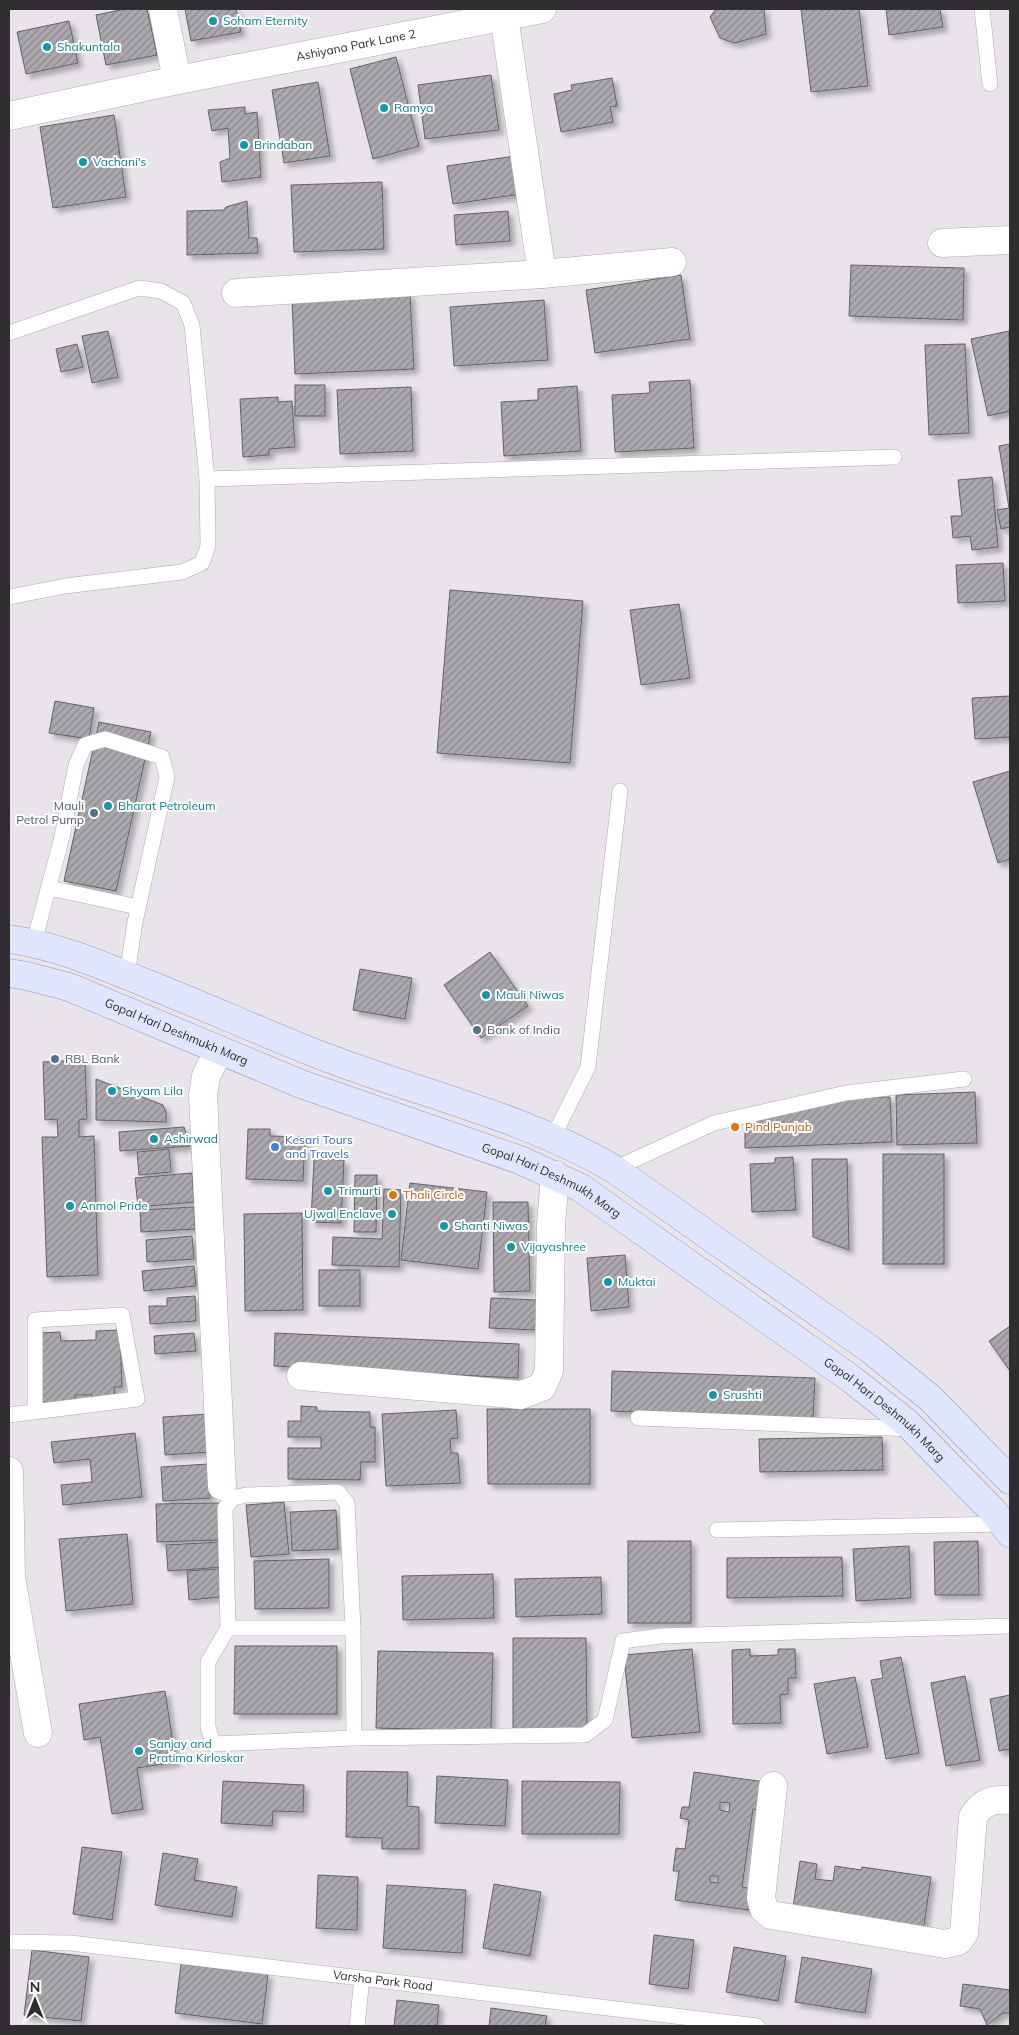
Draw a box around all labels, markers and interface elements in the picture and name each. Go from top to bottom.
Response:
place label: Soham Eternity [223,13,308,28]
marker: Soham Eternity [207,15,219,27]
street label: Ashiyana Park Lane 2 [295,26,417,64]
place label: Shakuntala [57,39,120,54]
marker: Shakuntala [41,41,53,53]
place label: Ramya [394,100,433,115]
marker: Ramya [378,102,390,114]
place label: Brindaban [254,137,312,152]
marker: Brindaban [238,139,250,151]
place label: Vachani's [93,154,147,169]
marker: Vachani's [77,156,89,168]
place label: Mauli Petrol Pump [16,798,84,827]
place label: Bharat Petroleum [118,798,215,813]
marker: Bharat Petroleum [102,800,114,812]
marker: Mauli Petrol Pump [88,807,100,819]
place label: Mauli Niwas [496,987,565,1002]
marker: Mauli Niwas [480,989,492,1001]
street label: Gopal Hari Deshmukh Marg [102,995,251,1068]
place label: Bank of India [487,1022,560,1037]
marker: Bank of India [471,1024,483,1036]
place label: RBL Bank [65,1051,121,1066]
marker: RBL Bank [49,1053,61,1065]
place label: Shyam Lila [122,1083,183,1098]
marker: Shyam Lila [106,1085,118,1097]
place label: Pind Punjab [745,1119,812,1134]
marker: Pind Punjab [729,1121,741,1133]
place label: Ashirwad [164,1131,218,1146]
place label: Kesari Tours and Travels [285,1132,353,1161]
marker: Ashirwad [148,1133,160,1145]
street label: Gopal Hari Deshmukh Marg [480,1139,624,1221]
marker: Kesari Tours and Travels [269,1141,281,1153]
place label: Trimurti [338,1183,381,1198]
marker: Trimurti [322,1185,334,1197]
place label: Thali Circle [403,1187,464,1202]
marker: Thali Circle [387,1189,399,1201]
place label: Anmol Pride [80,1198,148,1213]
marker: Anmol Pride [64,1200,76,1212]
place label: Ujwal Enclave [304,1206,382,1221]
marker: Ujwal Enclave [386,1208,398,1220]
place label: Shanti Niwas [454,1218,528,1233]
marker: Shanti Niwas [438,1220,450,1232]
place label: Vijayashree [521,1239,586,1254]
marker: Vijayashree [505,1241,517,1253]
place label: Muktai [618,1274,656,1289]
marker: Muktai [602,1276,614,1288]
street label: Gopal Hari Deshmukh Marg [821,1354,948,1464]
place label: Srushti [723,1387,762,1402]
marker: Srushti [707,1389,719,1401]
place label: Sanjay and Pratima Kirloskar [149,1736,245,1765]
marker: Sanjay and Pratima Kirloskar [133,1745,145,1757]
street label: Varsha Park Road [332,1967,434,1994]
north arrow [10,1975,60,2025]
text: N [30,1978,40,1996]

